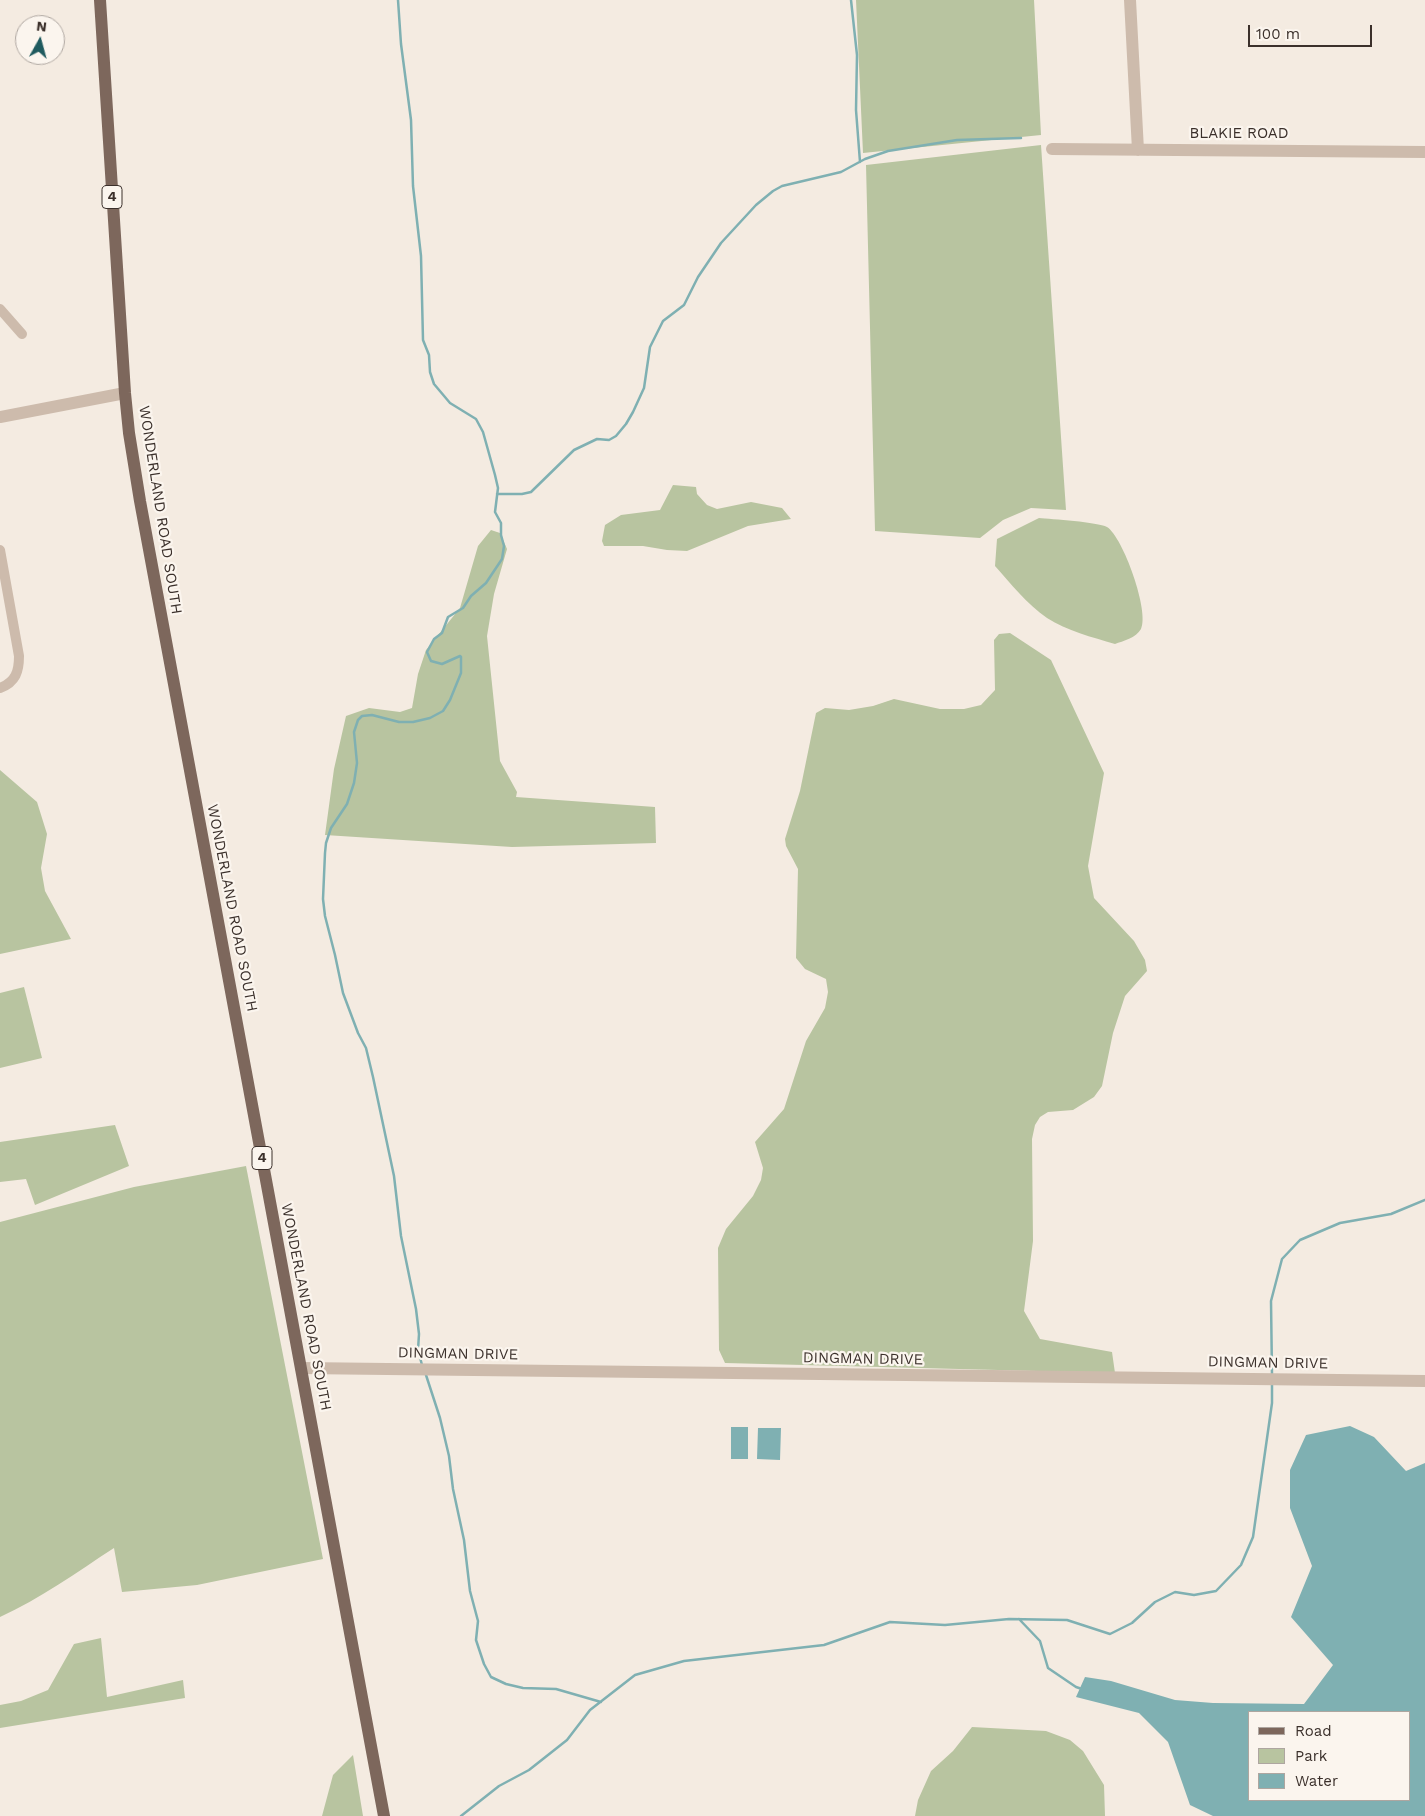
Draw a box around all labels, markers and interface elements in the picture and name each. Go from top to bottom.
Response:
north arrow [15,15,65,65]
scale bar [1250,15,1374,47]
text: N [36,18,48,35]
text: 100 m [1256,25,1300,43]
street label: BLAKIE ROAD [1189,125,1289,143]
road number: 4 [102,186,122,208]
street label: WONDERLAND ROAD SOUTH [135,404,185,616]
street label: WONDERLAND ROAD SOUTH [203,803,261,1013]
road number: 4 [252,1146,272,1170]
street label: WONDERLAND ROAD SOUTH [277,1202,335,1412]
street label: DINGMAN DRIVE [398,1344,518,1364]
street label: DINGMAN DRIVE [803,1349,923,1369]
street label: DINGMAN DRIVE [1208,1353,1328,1373]
legend [1248,1711,1410,1801]
text: Road [1295,1722,1332,1740]
text: Park [1295,1747,1327,1765]
text: Water [1295,1772,1338,1790]

